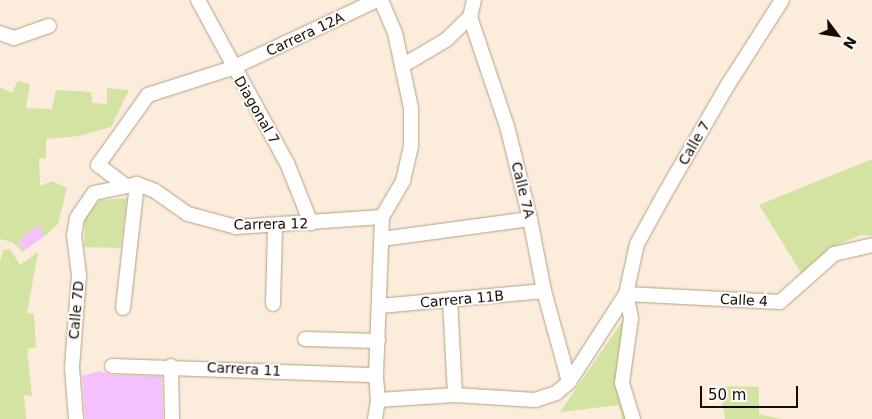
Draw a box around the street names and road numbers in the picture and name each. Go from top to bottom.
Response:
street label: Carrera 12A [263,9,347,59]
street label: Diagonal 7 [231,73,283,147]
street label: Calle 7 [675,118,713,168]
street label: Calle 7A [508,160,538,220]
street label: Carrera 12 [234,215,308,233]
street label: Calle 7D [65,280,87,340]
street label: Carrera 11B [419,287,505,311]
street label: Calle 4 [720,290,768,310]
street label: Carrera 11 [206,359,282,379]

